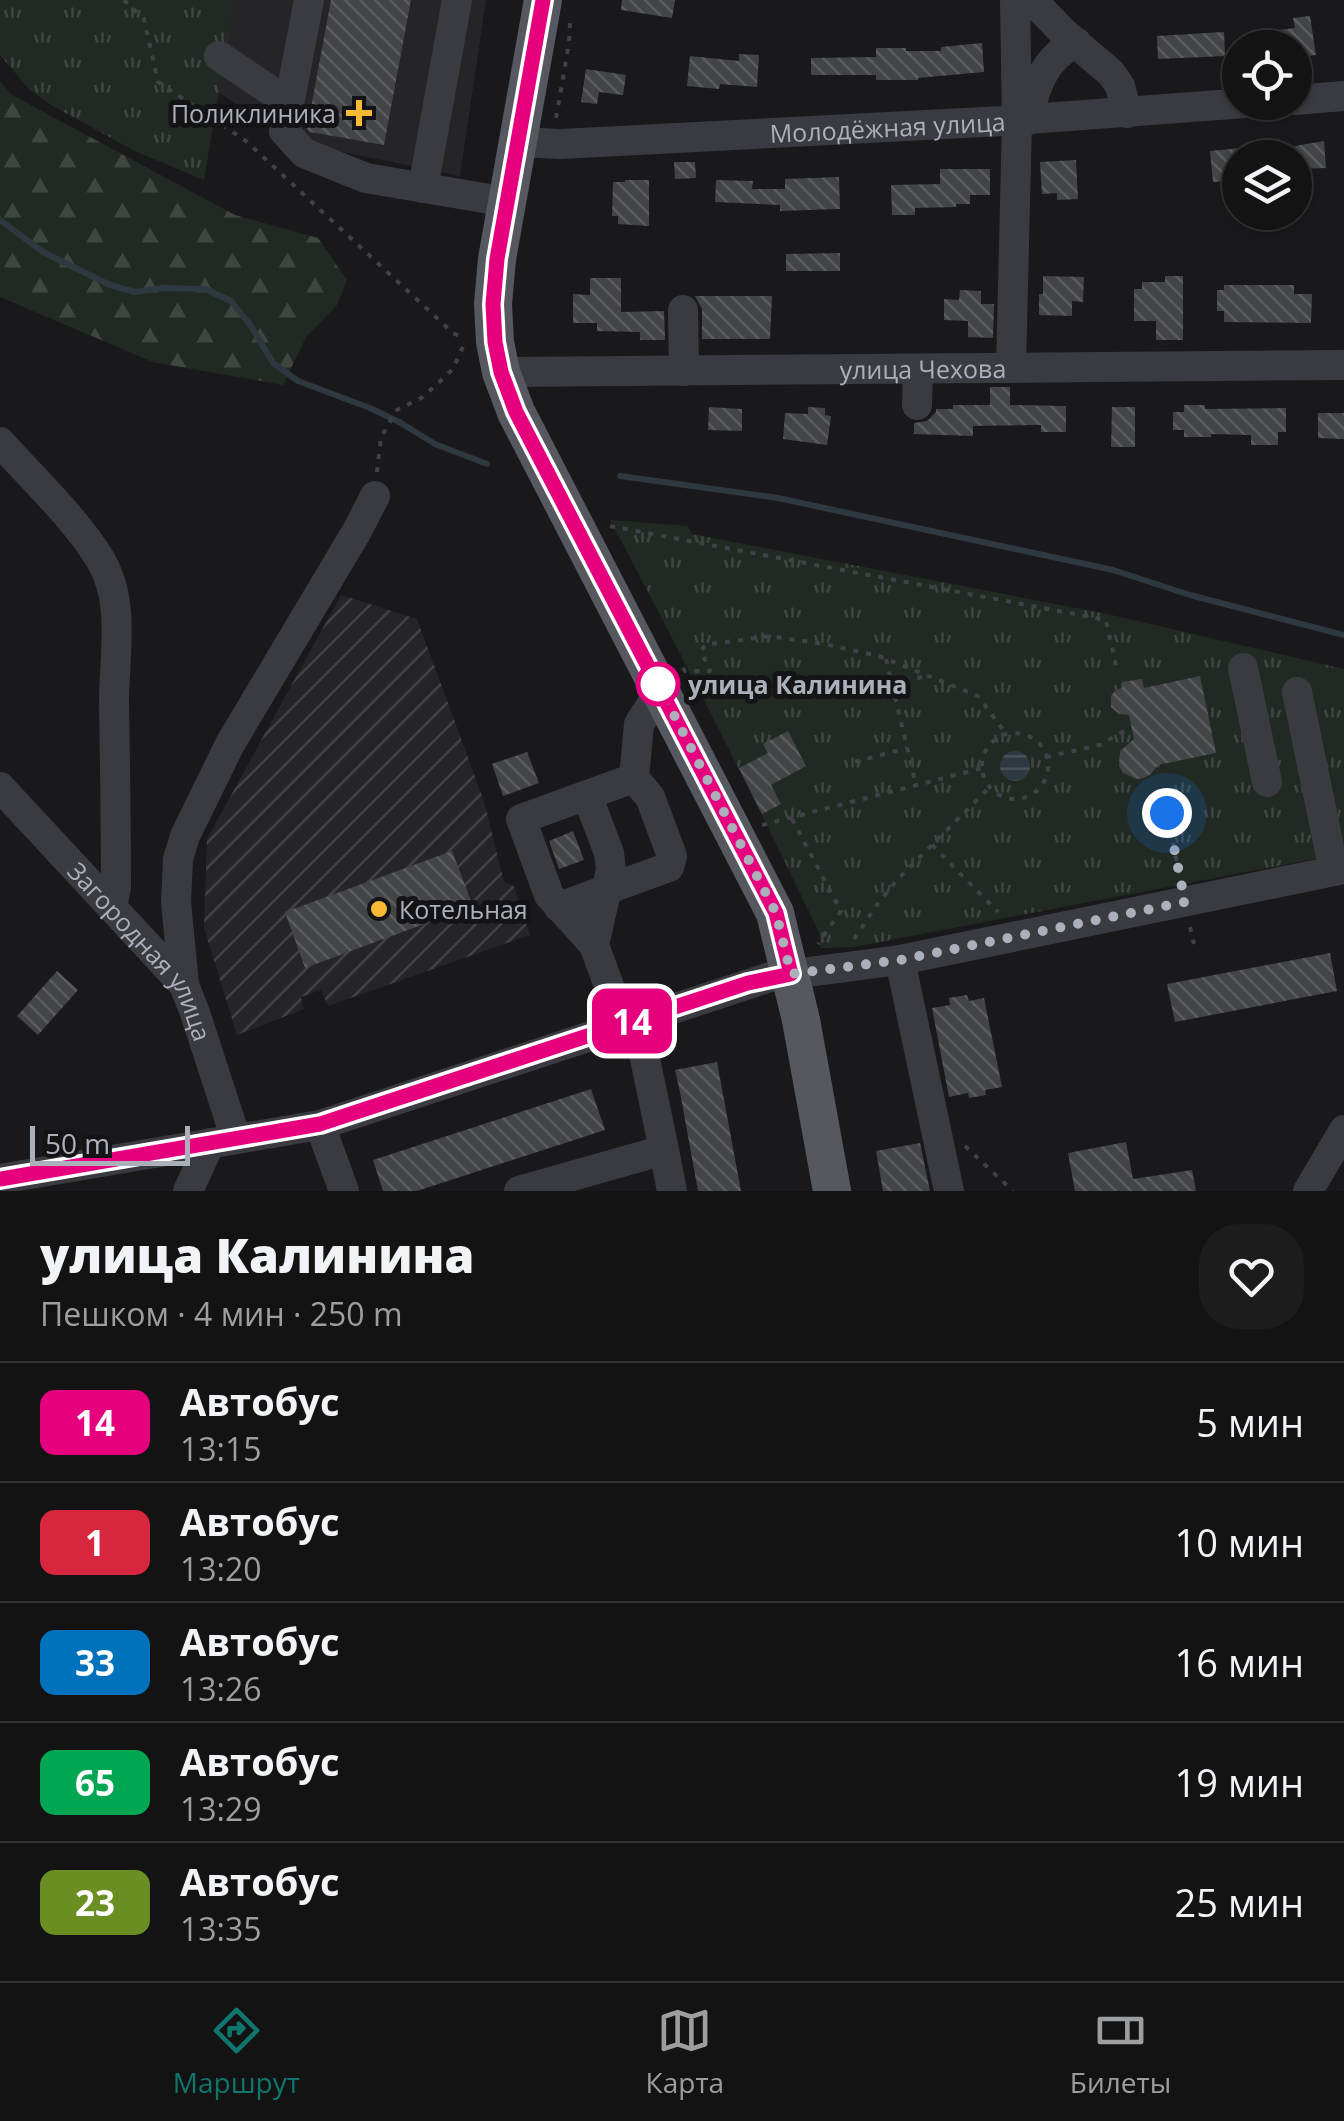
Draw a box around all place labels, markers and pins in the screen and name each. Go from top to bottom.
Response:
place label: Поликлиника [171,96,336,130]
marker: Поликлиника [346,100,372,126]
marker: улица Калинина [637,663,679,705]
place label: улица Калинина [688,667,907,701]
place label: Котельная [399,892,528,926]
marker: Котельная [368,898,390,920]

